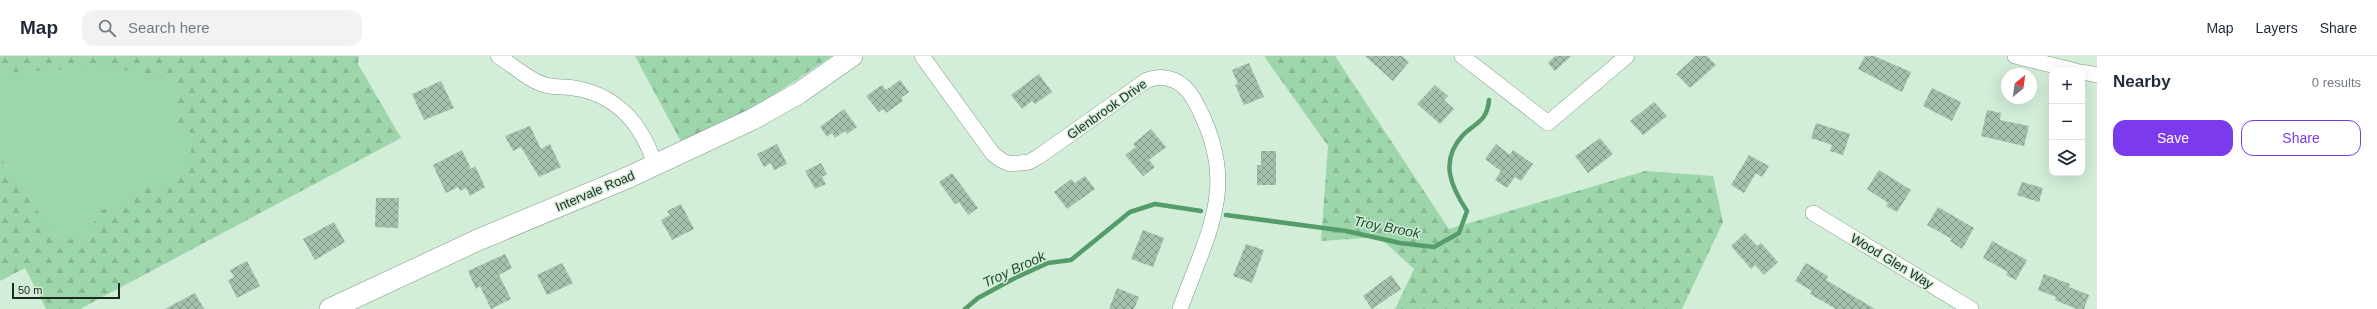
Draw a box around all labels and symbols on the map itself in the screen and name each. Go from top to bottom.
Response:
north arrow [2001,68,2037,104]
street label: Glenbrook Drive [1064,76,1150,142]
street label: Intervale Road [553,168,637,214]
water label: Troy Brook [1352,213,1423,241]
street label: Wood Glen Way [1848,230,1937,292]
water label: Troy Brook [980,247,1049,291]
scale bar [12,281,120,300]

